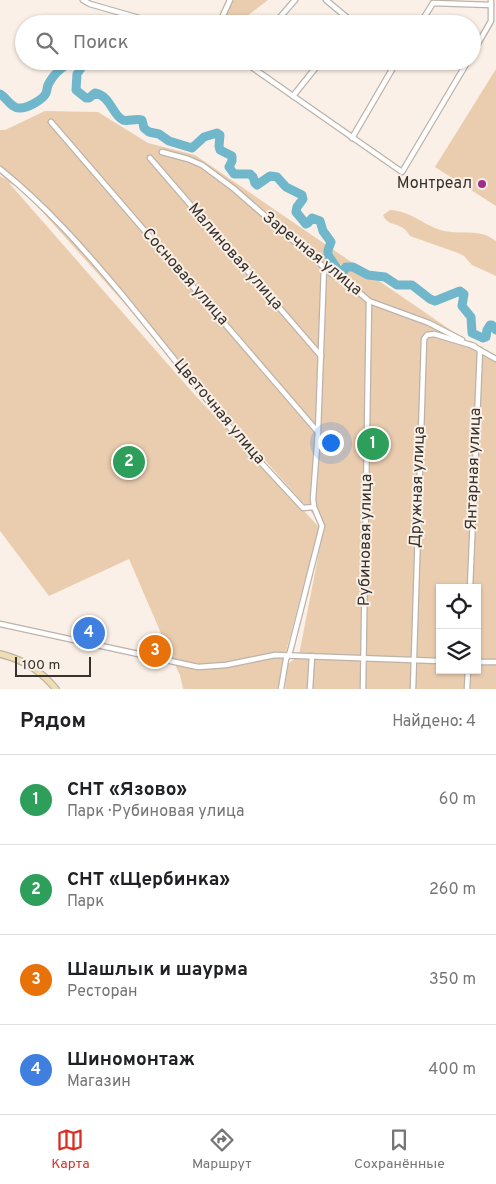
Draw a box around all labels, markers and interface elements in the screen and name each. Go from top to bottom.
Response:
search box [15,15,481,70]
icon: search [33,29,61,57]
text: Поиск [73,31,129,55]
place label: Монтреал [397,174,472,194]
marker: Монтреал [476,178,488,190]
street label: Малиновая улица [183,199,287,315]
street label: Заречная улица [258,208,366,300]
street label: Сосновая улица [137,224,233,330]
street label: Цветочная улица [169,355,269,469]
street label: Янтарная улица [462,407,486,531]
pin: 1 [357,425,389,463]
street label: Дружная улица [406,426,430,548]
your location [318,430,344,456]
pin: 2 [113,443,145,481]
street label: Рубиновая улица [355,474,377,606]
map controls [436,584,481,674]
button: locate [436,584,481,629]
pin: 4 [73,614,105,652]
button: layers [436,629,481,674]
pin: 3 [139,632,171,670]
scale bar [15,654,91,677]
text: 100 m [22,657,60,674]
text: Рядом [20,708,86,735]
text: Найдено: 4 [392,712,476,732]
text: СНТ «Язово» [67,778,187,802]
text: 1 [33,790,39,810]
text: 60 m [439,790,476,810]
text: Парк · Рубиновая улица [67,802,244,822]
text: СНТ «Щербинка» [67,868,230,892]
text: 2 [31,880,41,900]
text: 260 m [429,880,476,900]
text: Парк [67,892,104,912]
text: Шашлык и шаурма [67,958,248,982]
text: 3 [31,970,41,990]
text: 350 m [429,970,476,990]
text: Ресторан [67,982,138,1002]
text: Шиномонтаж [67,1048,195,1072]
text: 4 [31,1060,41,1080]
text: 400 m [428,1060,476,1080]
text: Магазин [67,1072,131,1092]
tab: Карта [51,1126,90,1173]
tab: Маршрут [192,1126,252,1173]
tab: Сохранённые [354,1126,445,1173]

